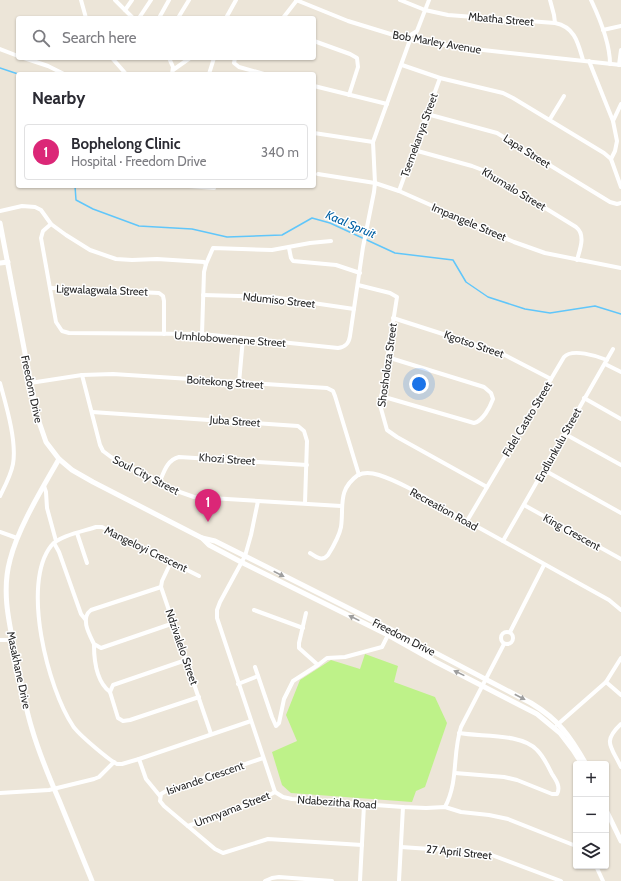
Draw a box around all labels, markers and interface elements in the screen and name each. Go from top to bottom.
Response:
street label: Mbatha Street [468,9,535,29]
search box [16,16,316,60]
icon: search [30,27,52,49]
street label: Bob Marley Avenue [392,27,483,57]
text: Search here [62,29,137,47]
text: Nearby [32,88,85,108]
street label: Tsemekanya Street [397,91,441,179]
street label: Lapa Street [501,131,553,171]
text: Bophelong Clinic [71,135,180,153]
text: 1 [44,144,48,160]
text: 340 m [261,144,299,160]
text: Hospital · Freedom Drive [71,153,206,169]
street label: Khumalo Street [479,164,549,214]
street label: Impangele Street [429,200,509,244]
water label: Kaal Spruit [324,207,379,241]
street label: Ligwalagwala Street [56,281,148,299]
street label: Ndumiso Street [242,289,316,311]
street label: Shosholoza Street [374,322,400,408]
street label: Kgotso Street [442,327,506,361]
street label: Umhlobowenene Street [174,328,287,350]
street label: Freedom Drive [18,354,46,424]
street label: Boitekong Street [186,372,264,392]
your location [409,374,429,394]
street label: Fidel Castro Street [499,379,555,459]
street label: Endlunkulu Street [532,405,584,484]
street label: Juba Street [208,412,261,430]
street label: Khozi Street [198,450,256,468]
street label: Soul City Street [110,452,182,498]
street label: Recreation Road [407,485,481,533]
pin: 1 [195,489,221,522]
street label: King Crescent [541,510,603,554]
street label: Mangeloyi Crescent [102,523,190,575]
one-way arrow [274,570,285,577]
street label: Ndzivalelo Street [162,607,202,687]
one-way arrow [348,615,359,621]
street label: Freedom Drive [370,615,438,659]
street label: Masakhane Drive [4,630,34,710]
one-way arrow [454,670,465,676]
one-way arrow [514,693,526,700]
street label: Isivande Crescent [164,758,246,798]
map controls [573,761,609,869]
button: + [573,761,609,797]
street label: Umnyama Street [192,788,272,830]
street label: Ndabezitha Road [297,792,377,812]
button: − [573,797,609,833]
button: layers [573,833,609,869]
street label: 27 April Street [426,842,493,862]

